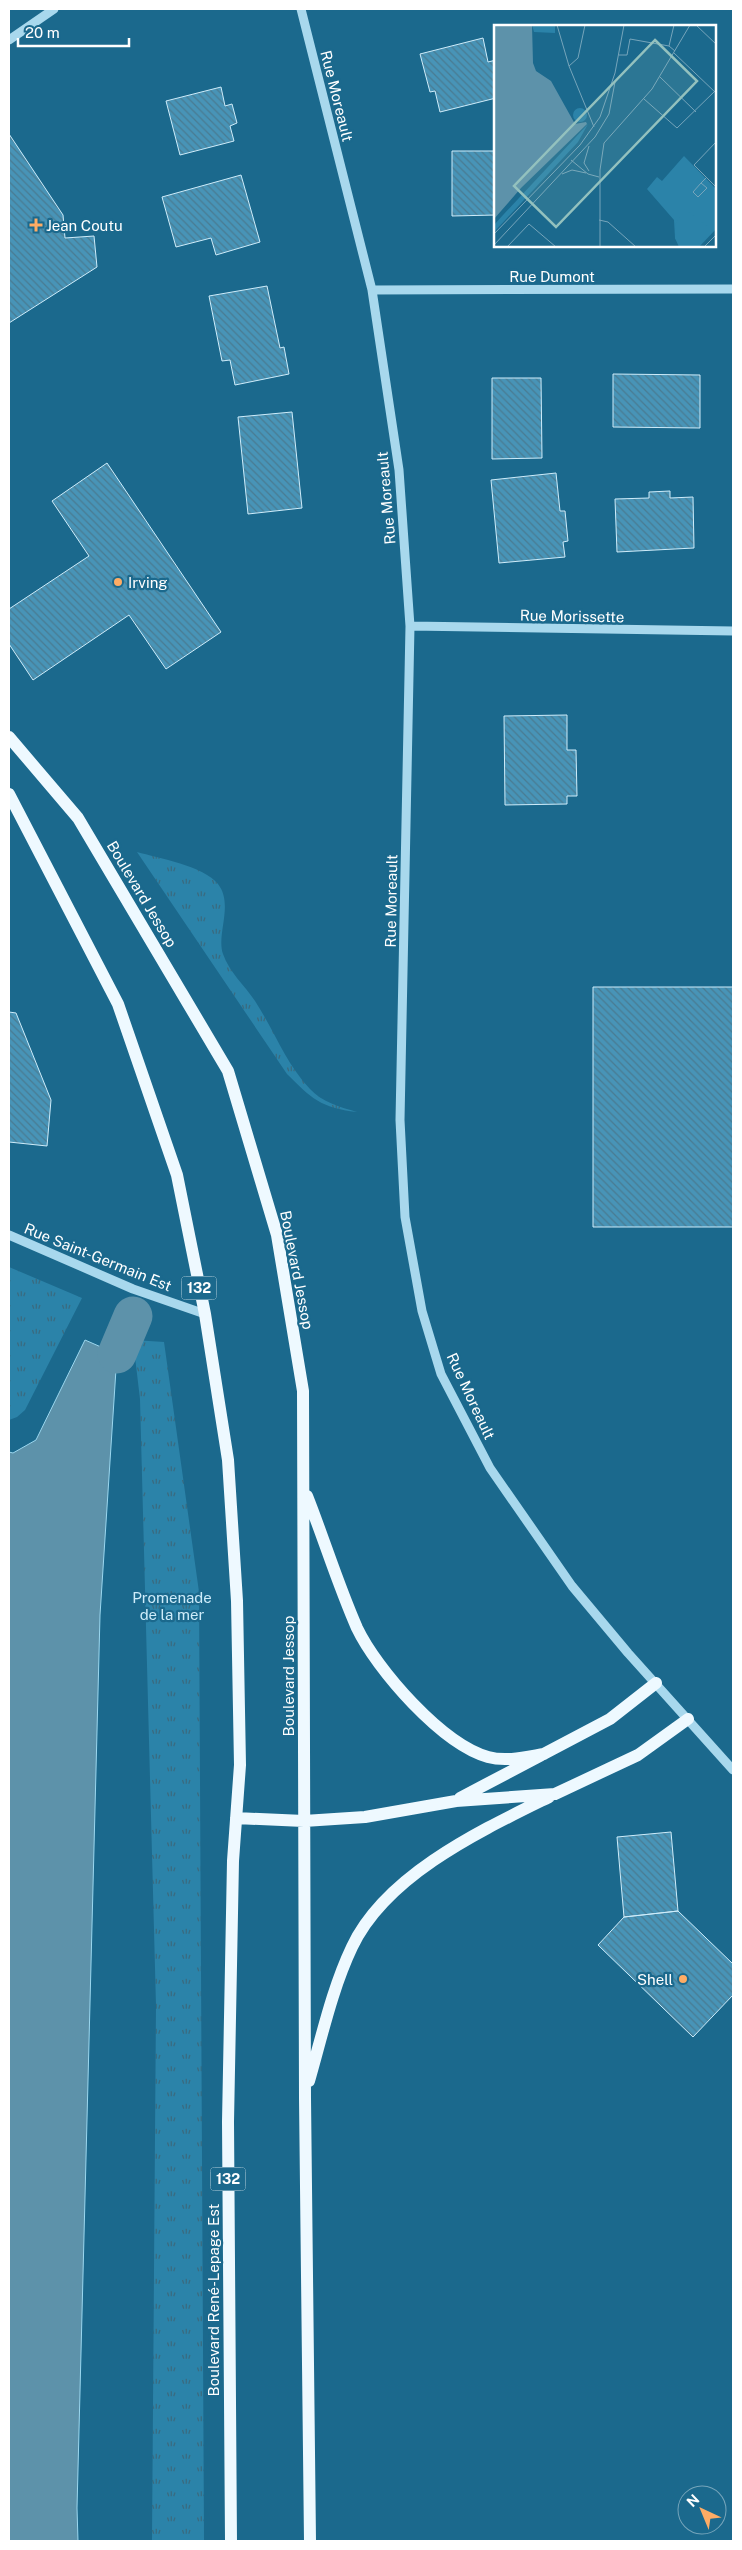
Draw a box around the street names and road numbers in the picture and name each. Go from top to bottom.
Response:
street label: Rue Moreault [317,49,357,144]
street label: Rue Dumont [509,268,595,285]
street label: Rue Moreault [373,451,399,545]
street label: Rue Morissette [520,607,624,625]
street label: Boulevard Jessop [104,838,180,950]
street label: Rue Moreault [382,854,400,948]
street label: Boulevard Jessop [277,1209,317,1331]
street label: Rue Saint-Germain Est [22,1220,174,1294]
road number: 132 [182,1276,216,1300]
street label: Rue Moreault [444,1350,499,1442]
street label: Boulevard Jessop [280,1616,297,1736]
road number: 132 [210,2168,246,2190]
street label: Boulevard René-Lepage Est [205,2203,222,2396]

